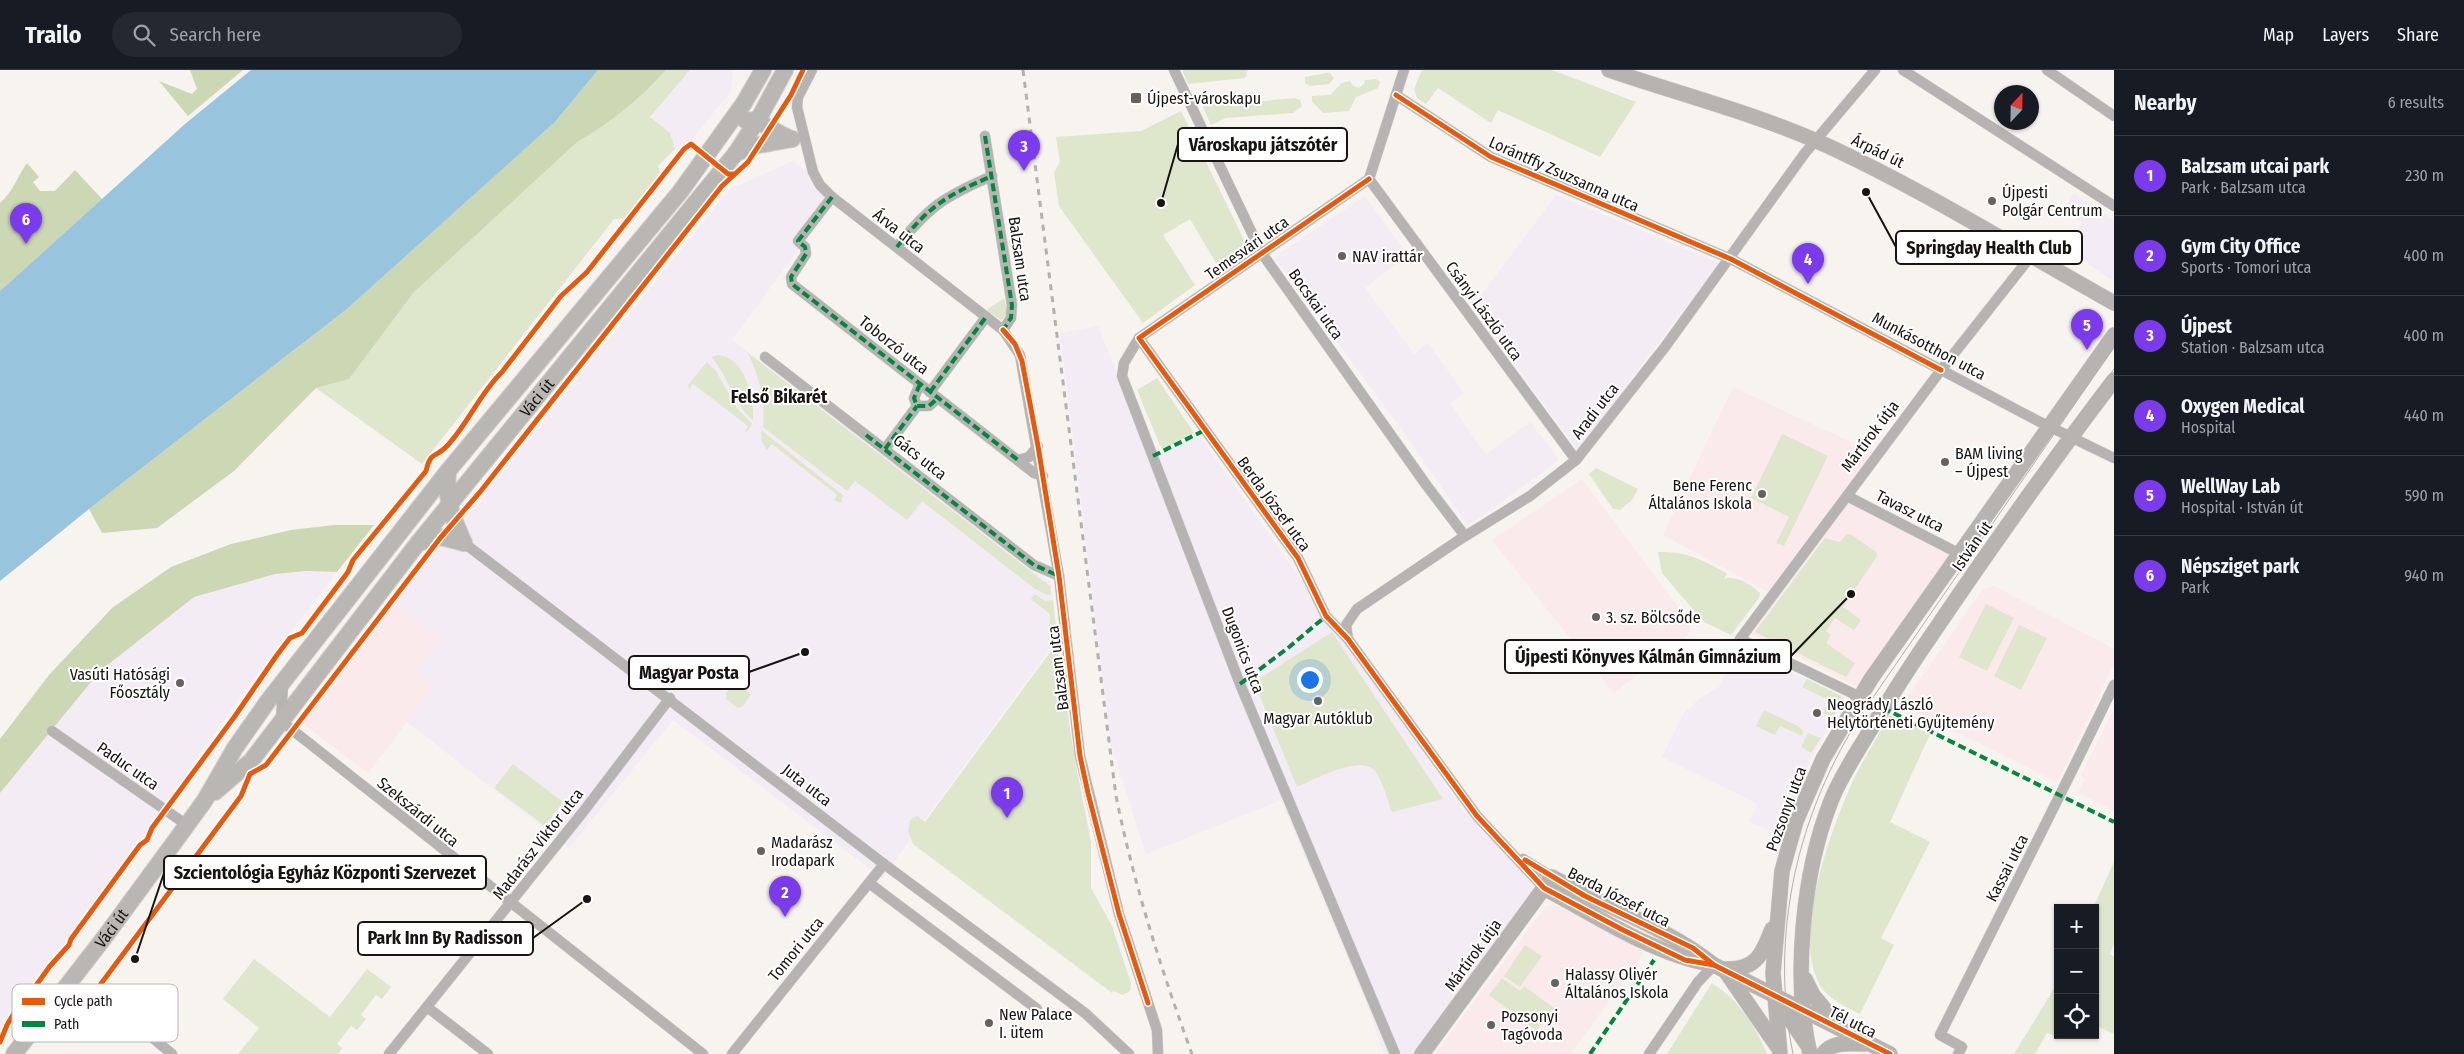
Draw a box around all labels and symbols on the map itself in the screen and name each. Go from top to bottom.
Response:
north arrow [1994,85,2039,130]
place label: Újpest-városkapu [1147,89,1261,108]
marker: Újpest-városkapu [1129,91,1143,105]
callout: Városkapu játszótér [1178,128,1347,161]
pin: 3 [1008,130,1040,171]
street label: Árpád út [1849,130,1908,172]
street label: Lorántffy Zsuzsanna utca [1486,132,1642,216]
text: Városkapu játszótér [1188,134,1338,156]
place label: Újpesti Polgár Centrum [2002,183,2103,220]
marker: Újpesti Polgár Centrum [1986,195,1998,207]
pin: 6 [10,203,42,244]
street label: Árva utca [869,205,929,257]
street label: Temesvári utca [1202,212,1292,284]
street label: Balzsam utca [1005,215,1035,303]
callout: Springday Health Club [1896,231,2082,264]
text: Springday Health Club [1906,237,2072,259]
pin: 4 [1792,243,1824,284]
place label: NAV irattár [1352,247,1423,266]
marker: NAV irattár [1336,250,1348,262]
street label: Csányi László utca [1442,258,1526,364]
street label: Bocskai utca [1285,265,1347,343]
street label: Munkásotthon utca [1869,308,1989,384]
pin: 5 [2071,309,2103,350]
street label: Toborzó utca [855,312,933,378]
street label: Váci út [516,374,558,420]
street label: Aradi utca [1567,379,1623,443]
district label: Felső Bikarét [731,386,828,408]
street label: Mártírok útja [1837,396,1903,475]
street label: Gács utca [890,430,951,484]
place label: BAM living – Újpest [1955,444,2023,481]
street label: Berda József utca [1233,453,1315,555]
marker: BAM living – Újpest [1939,456,1951,468]
place label: Bene Ferenc Általános Iskola [1648,476,1752,513]
street label: Tavasz utca [1873,486,1947,536]
marker: Bene Ferenc Általános Iskola [1756,488,1768,500]
street label: István út [1948,517,1996,575]
street label: Dugonics utca [1218,604,1268,696]
place label: 3. sz. Bölcsőde [1606,608,1701,627]
marker: 3. sz. Bölcsőde [1590,611,1602,623]
street label: Balzsam utca [1043,624,1073,712]
callout: Újpesti Könyves Kálmán Gimnázium [1505,640,1791,673]
text: Újpesti Könyves Kálmán Gimnázium [1515,645,1781,668]
callout: Magyar Posta [629,656,749,689]
text: Magyar Posta [639,662,739,684]
place label: Vasúti Hatósági Főosztály [70,665,171,702]
your location [1297,667,1323,693]
marker: Vasúti Hatósági Főosztály [174,677,186,689]
marker: Magyar Autóklub [1312,695,1324,707]
place label: Neogrády László Helytörténeti Gyűjtemény [1827,695,1995,732]
marker: Neogrády László Helytörténeti Gyűjtemény [1811,707,1823,719]
place label: Magyar Autóklub [1263,709,1373,728]
street label: Paduc utca [94,738,163,794]
street label: Juta utca [779,760,836,810]
street label: Pozsonyi utca [1762,764,1810,854]
street label: Szekszárdi utca [373,773,463,851]
pin: 1 [991,777,1023,818]
street label: Madarász Viktor utca [489,785,587,903]
street label: Kassai utca [1982,831,2032,905]
place label: Madarász Irodapark [771,833,835,870]
marker: Madarász Irodapark [755,845,767,857]
callout: Szcientológia Egyház Központi Szervezet [164,856,486,889]
text: Szcientológia Egyház Központi Szervezet [174,862,477,884]
street label: Berda József utca [1565,863,1673,931]
pin: 2 [769,876,801,917]
street label: Váci út [91,904,132,951]
street label: Tomori utca [764,913,828,985]
street label: Mártírok útja [1441,915,1506,995]
callout: Park Inn By Radisson [358,922,533,955]
text: Park Inn By Radisson [367,927,523,949]
place label: Halassy Olivér Általános Iskola [1565,965,1669,1002]
marker: Halassy Olivér Általános Iskola [1549,977,1561,989]
legend [12,984,178,1042]
text: Cycle path [54,993,113,1010]
street label: Tél utca [1826,1002,1880,1042]
place label: New Palace I. ütem [999,1005,1073,1042]
place label: Pozsonyi Tagóvoda [1501,1007,1563,1044]
text: Path [54,1016,79,1033]
marker: New Palace I. ütem [983,1017,995,1029]
marker: Pozsonyi Tagóvoda [1485,1019,1497,1031]

